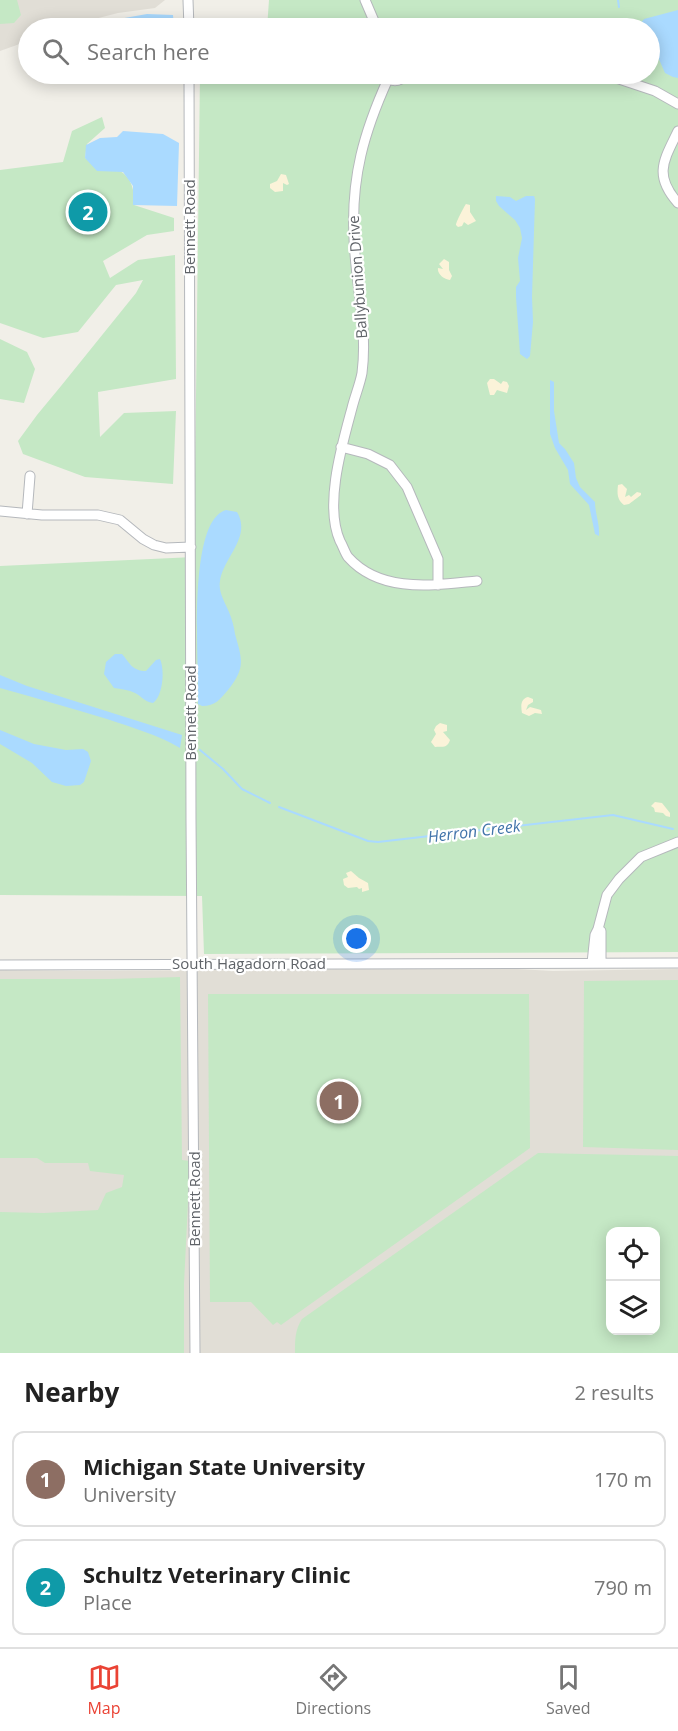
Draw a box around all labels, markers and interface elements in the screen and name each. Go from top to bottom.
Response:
search box [18,18,660,84]
icon: search [39,35,72,68]
text: Search here [87,36,210,66]
street label: Bennett Road [179,179,199,275]
pin: 2 [68,190,107,234]
street label: Ballybunion Drive [343,215,371,339]
street label: Bennett Road [180,665,200,761]
water label: Herron Creek [426,814,523,848]
your location [342,924,371,953]
street label: South Hagadorn Road [172,953,326,973]
pin: 1 [320,1078,358,1124]
street label: Bennett Road [184,1151,204,1247]
map controls [606,1227,660,1335]
button: locate [606,1227,660,1281]
button: layers [606,1281,660,1335]
text: Nearby [24,1374,119,1410]
text: 2 results [574,1379,654,1406]
text: Michigan State University [83,1451,365,1481]
text: 1 [40,1466,51,1493]
text: 170 m [594,1466,652,1493]
text: University [83,1481,176,1508]
text: Schultz Veterinary Clinic [83,1559,351,1589]
text: 2 [40,1574,51,1601]
text: 790 m [594,1574,652,1601]
text: Place [83,1589,132,1616]
tab: Map [87,1661,121,1719]
tab: Directions [295,1661,371,1719]
tab: Saved [546,1661,591,1719]

